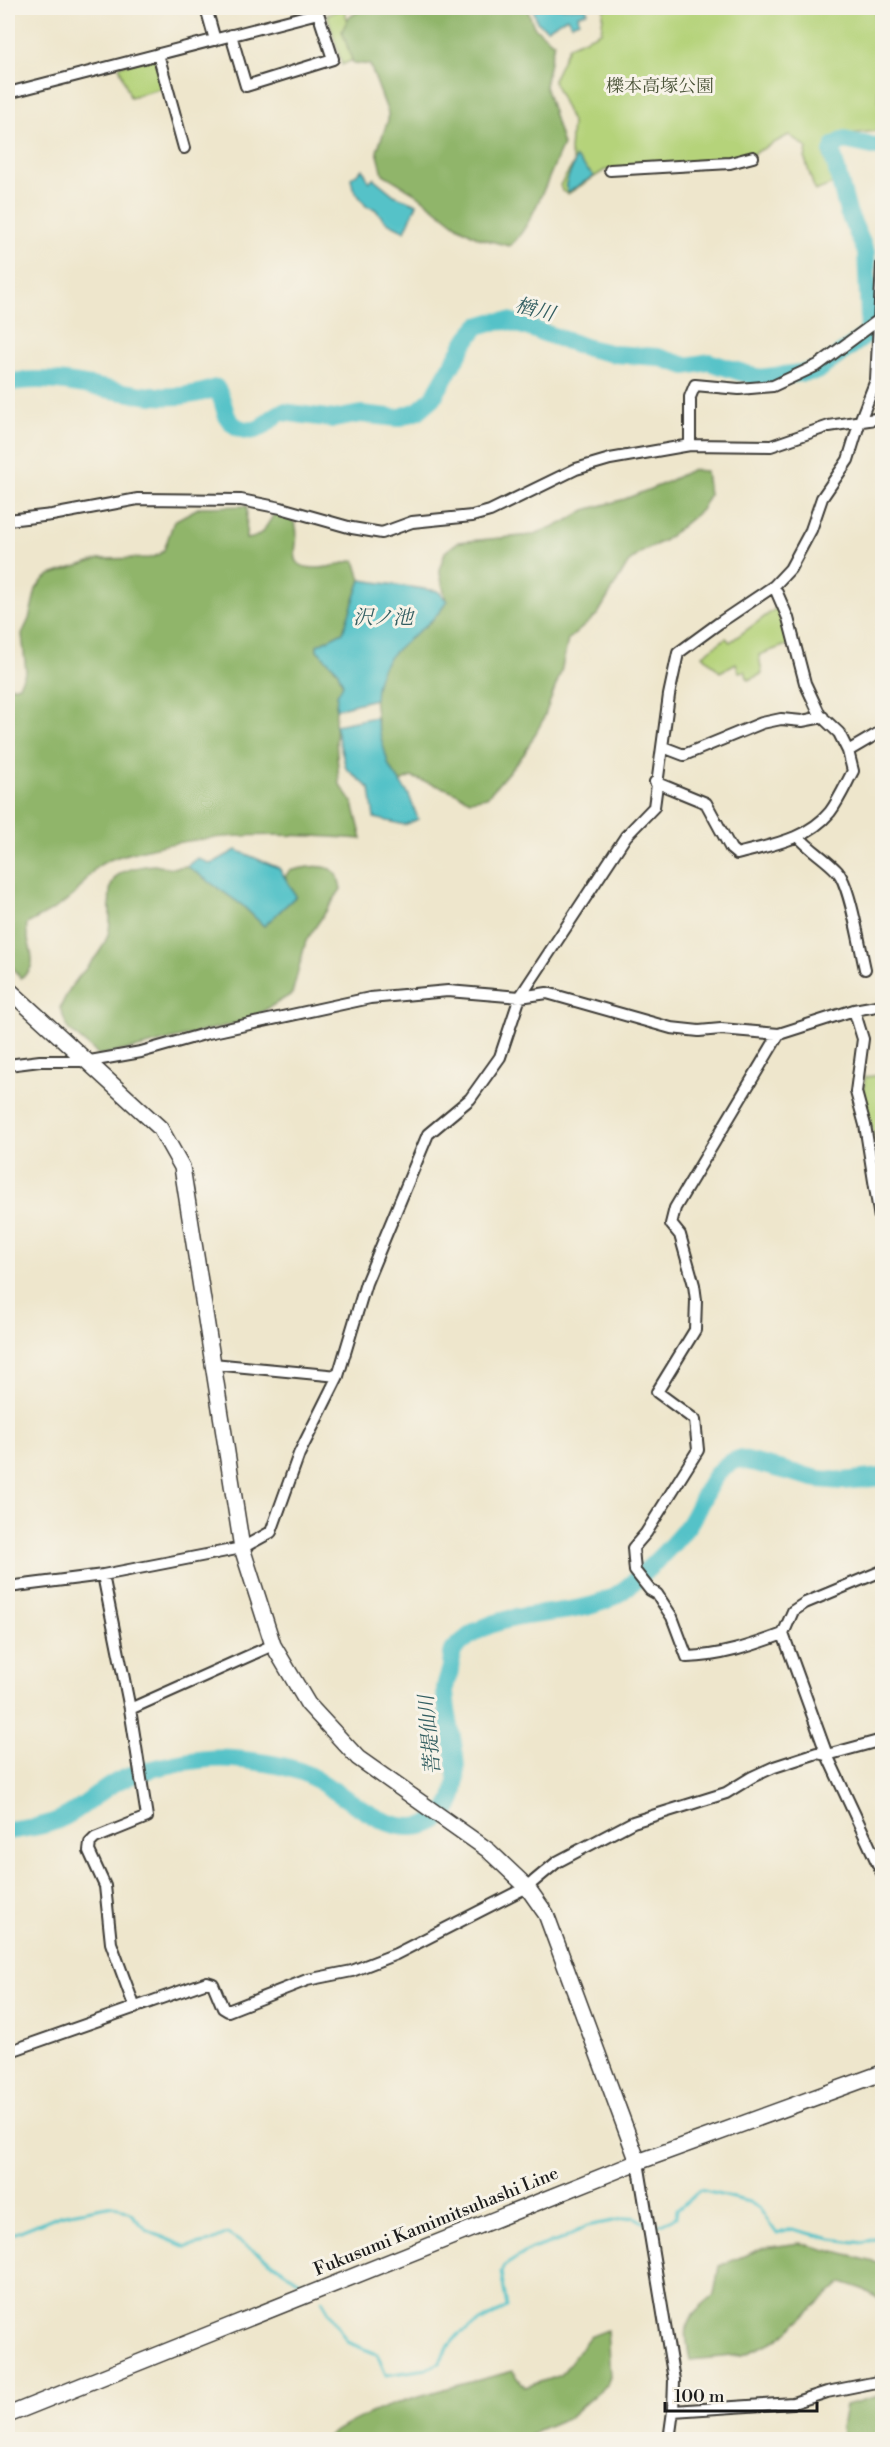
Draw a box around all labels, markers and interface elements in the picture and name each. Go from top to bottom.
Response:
park label: 櫟本高塚公園 [606,75,714,98]
water label: 楢川 [512,293,559,328]
water label: 沢ノ池 [353,606,415,631]
water label: 菩提仙川 [414,1692,446,1776]
street label: Fukusumi Kamimitsuhashi Line [310,2162,562,2281]
scale bar [665,2375,816,2413]
text: 100 m [674,2385,725,2408]

